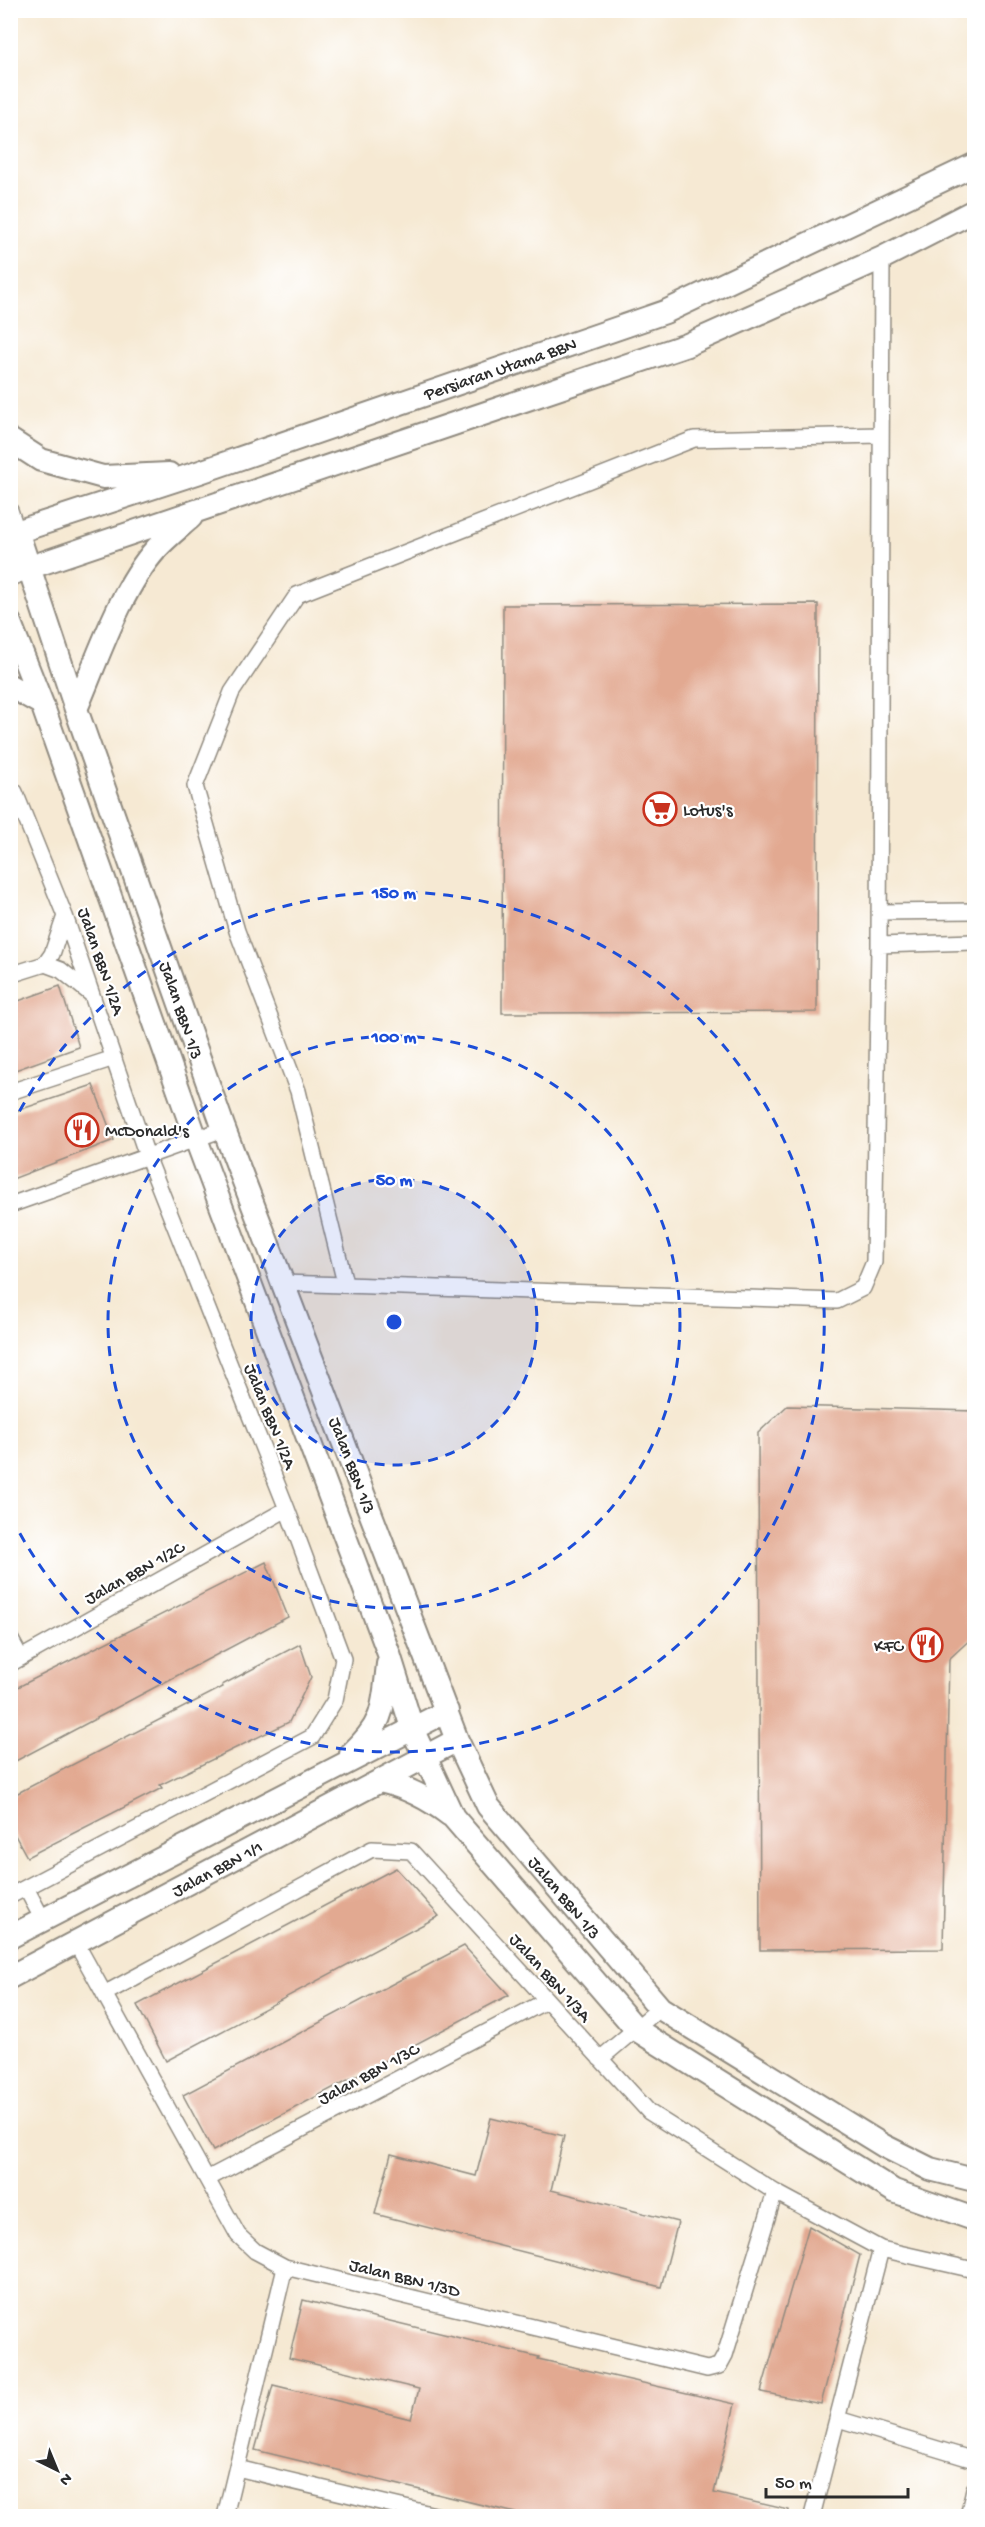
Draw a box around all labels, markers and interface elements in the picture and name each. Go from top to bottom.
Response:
street label: Persiaran Utama BBN [421,334,580,407]
supermarket icon: Lotus's [642,791,678,827]
place label: Lotus's [683,801,734,822]
text: 150 m [371,884,416,905]
street label: Jalan BBN 1/2A [72,906,128,1019]
street label: Jalan BBN 1/3 [153,959,206,1062]
text: 100 m [371,1028,417,1049]
restaurant icon: McDonald's [64,1112,100,1148]
place label: McDonald's [105,1122,190,1143]
text: 50 m [376,1171,413,1192]
centre of rings [384,1312,404,1332]
street label: Jalan BBN 1/2A [238,1361,300,1474]
street label: Jalan BBN 1/3 [323,1415,379,1517]
street label: Jalan BBN 1/2C [82,1538,190,1610]
restaurant icon: KFC [908,1627,944,1663]
place label: KFC [874,1637,904,1658]
street label: Jalan BBN 1/1 [169,1838,267,1903]
street label: Jalan BBN 1/3 [522,1853,604,1944]
street label: Jalan BBN 1/3A [504,1930,595,2028]
street label: Jalan BBN 1/3C [315,2039,424,2111]
street label: Jalan BBN 1/3D [347,2256,462,2303]
north arrow [27,2440,87,2500]
scale bar [766,2461,908,2499]
text: N [54,2468,75,2489]
text: 50 m [775,2474,812,2495]

